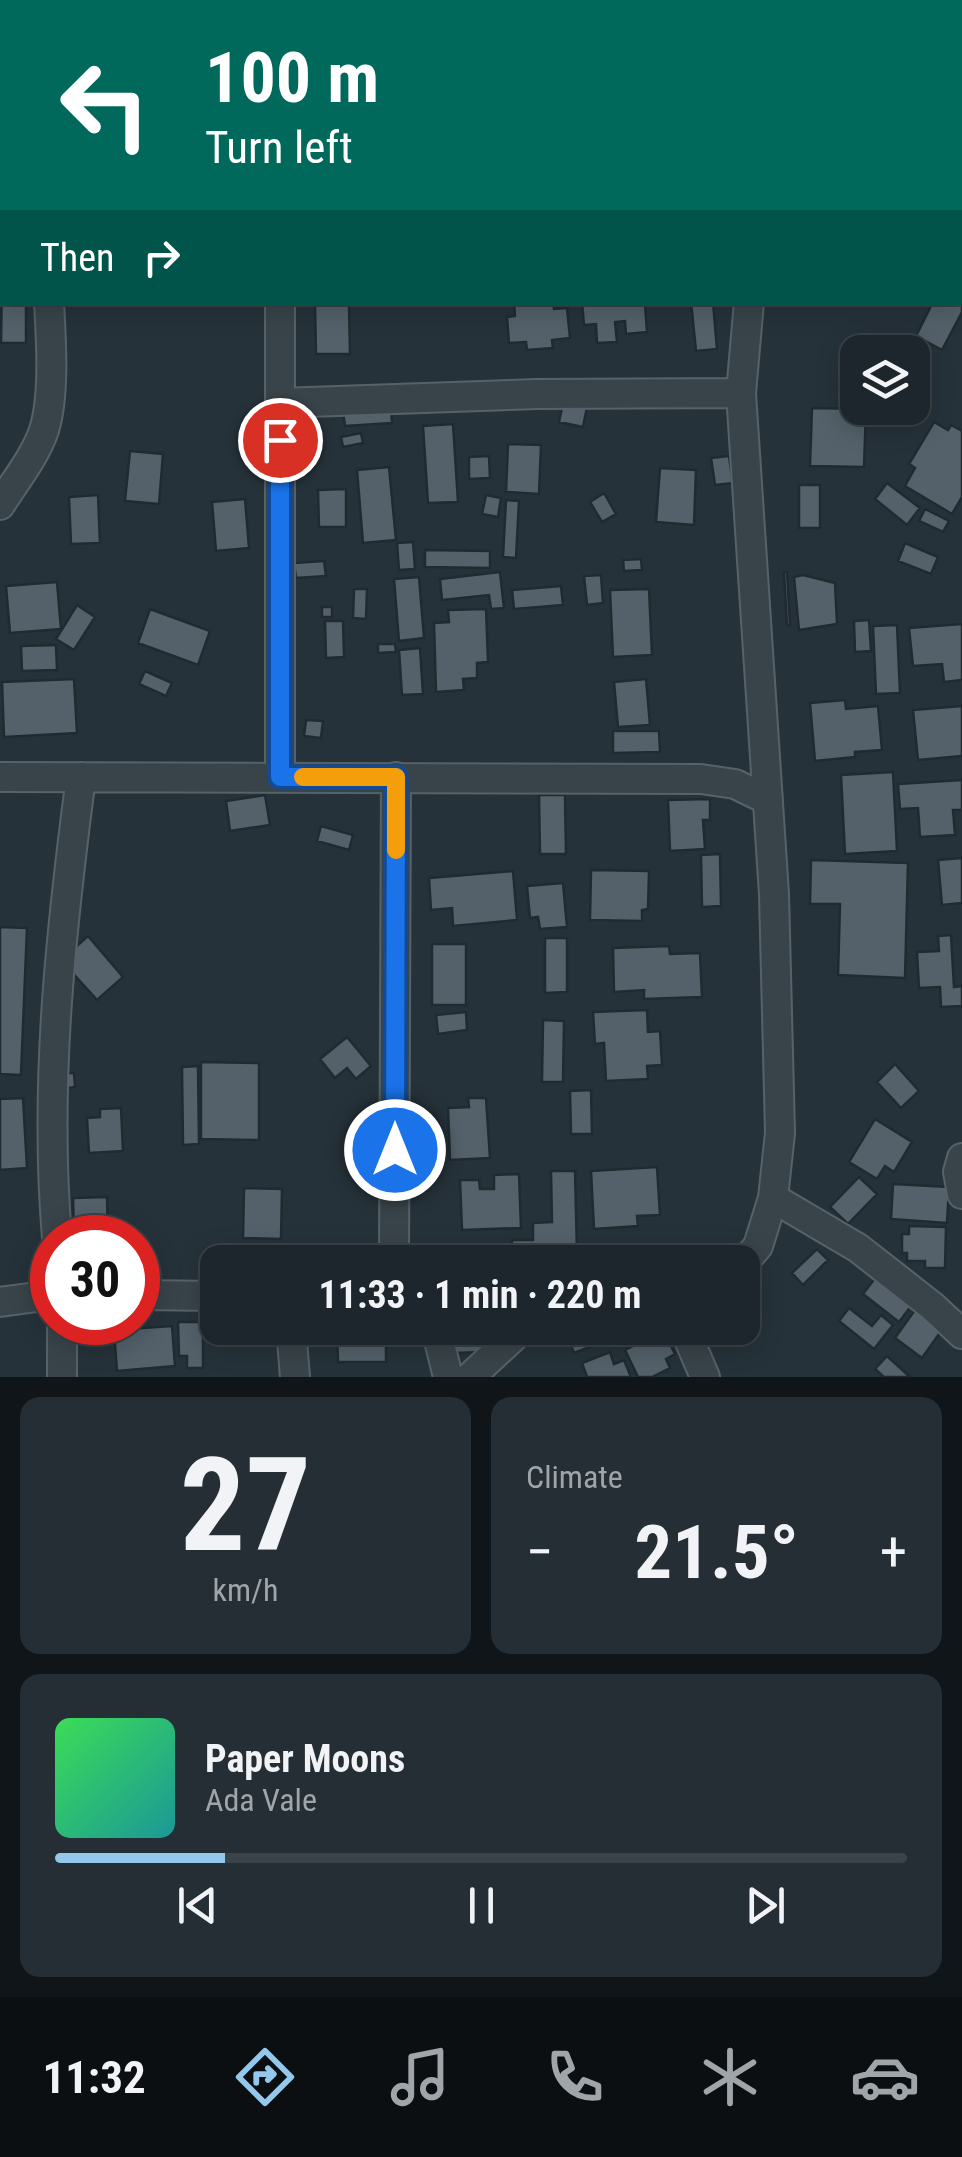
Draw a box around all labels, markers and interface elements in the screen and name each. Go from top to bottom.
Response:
text: 100 m [205,37,379,119]
icon: left [40,40,170,170]
text: Turn left [205,121,353,174]
icon: right [134,230,189,285]
text: Then [40,236,114,280]
map controls [840,335,930,425]
button: layers [840,335,930,425]
pin [238,398,323,483]
icon: arrive [253,413,308,468]
position arrow [343,1098,447,1202]
speed limit sign: 30 [30,1215,160,1345]
text: 11:33 · 1 min · 220 m [319,1273,641,1317]
text: 27 [180,1429,311,1582]
text: Climate [526,1458,623,1496]
text: 21.5° [634,1508,799,1596]
text: − [526,1520,554,1584]
text: + [880,1520,907,1584]
text: km/h [213,1571,278,1609]
text: Paper Moons [205,1737,405,1781]
text: Ada Vale [205,1781,317,1819]
icon: previous [170,1878,225,1933]
icon: pause [454,1878,509,1933]
icon: next [738,1878,793,1933]
icon: directions [230,2042,300,2112]
icon: music [385,2042,455,2112]
icon: phone [540,2042,610,2112]
icon: climate [695,2042,765,2112]
icon: car [850,2042,920,2112]
text: 11:32 [42,2051,146,2104]

